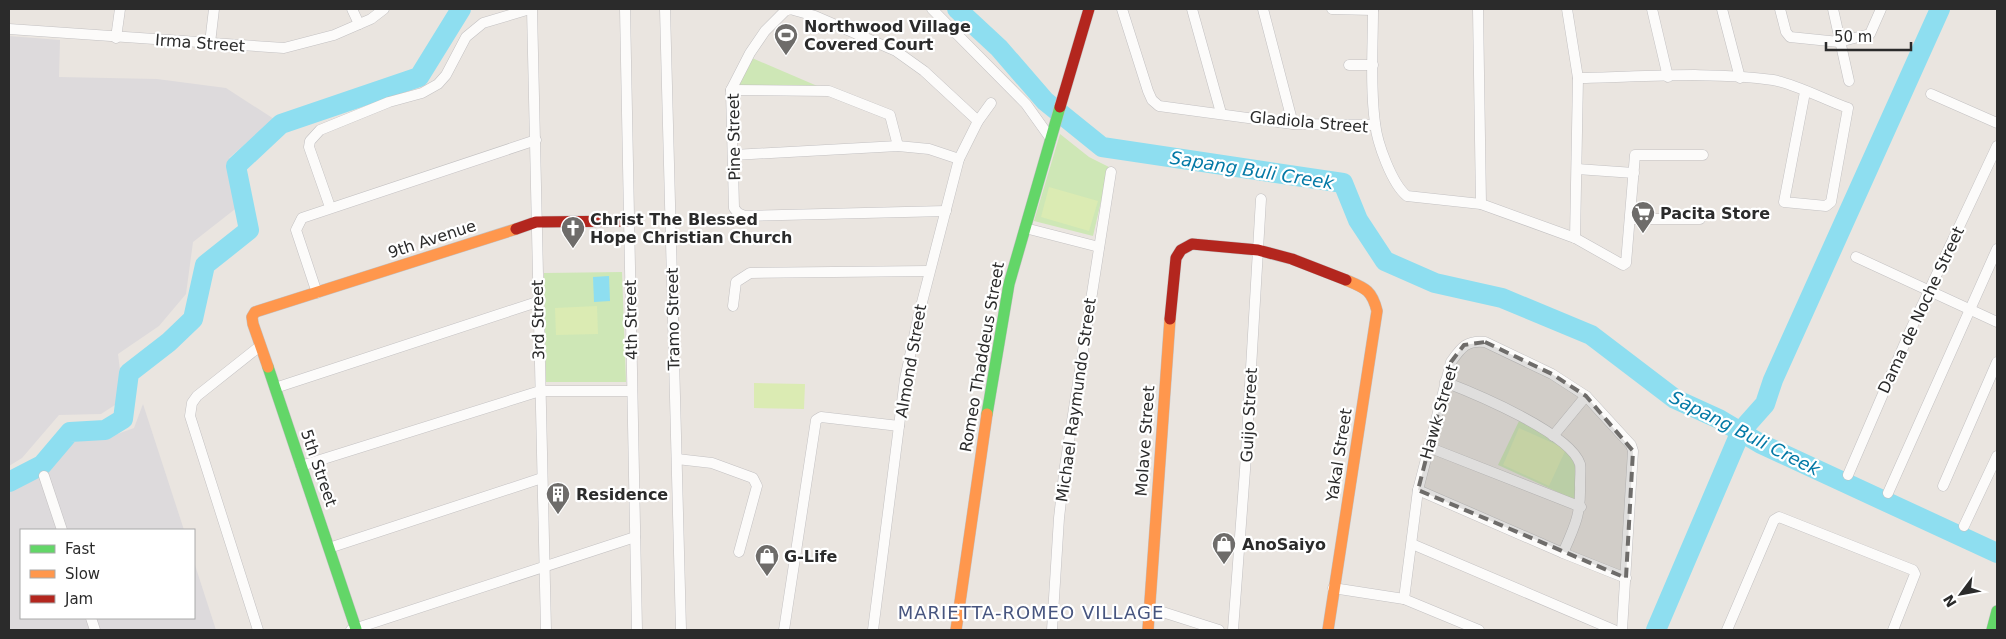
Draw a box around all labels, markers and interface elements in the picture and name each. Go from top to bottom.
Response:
place label: Northwood Village Covered Court [804,17,971,54]
scale bar [1826,20,1911,52]
sports icon: Northwood Village Covered Court [773,22,799,56]
text: 50 m [1834,28,1872,46]
street label: Irma Street [154,30,246,56]
street label: Pine Street [724,93,744,181]
street label: Gladiola Street [1249,107,1369,137]
water label: Sapang Buli Creek [1169,147,1337,194]
supermarket icon: Pacita Store [1630,200,1656,234]
place label: Pacita Store [1660,204,1770,223]
place label: Christ The Blessed Hope Christian Church [590,210,792,247]
church icon: Christ The Blessed Hope Christian Church [560,215,586,249]
street label: 9th Avenue [386,216,478,262]
street label: Dama de Noche Street [1874,224,1968,396]
street label: Romeo Thaddeus Street [956,261,1008,453]
street label: Tramo Street [663,267,683,372]
street label: 3rd Street [528,280,548,360]
street label: 4th Street [621,280,641,360]
street label: Michael Raymundo Street [1052,297,1100,503]
street label: Almond Street [892,303,930,419]
street label: Hawk Street [1416,362,1462,462]
street label: Guijo Street [1237,367,1261,463]
street label: Molave Street [1132,385,1158,497]
water label: Sapang Buli Creek [1667,386,1825,481]
street label: Yakal Street [1322,407,1356,504]
street label: 5th Street [297,427,341,509]
building icon: Residence [545,481,571,515]
place label: Residence [576,485,668,504]
legend [20,529,195,619]
shop icon: AnoSaiyo [1211,531,1237,565]
place label: AnoSaiyo [1242,535,1326,554]
text: Fast [65,540,95,558]
shop icon: G-Life [754,543,780,577]
place label: G-Life [784,547,837,566]
text: Slow [65,565,100,583]
north arrow [1936,569,1986,619]
text: Jam [64,590,93,608]
text: N [1940,592,1960,610]
district label: MARIETTA-ROMEO VILLAGE [898,602,1164,623]

